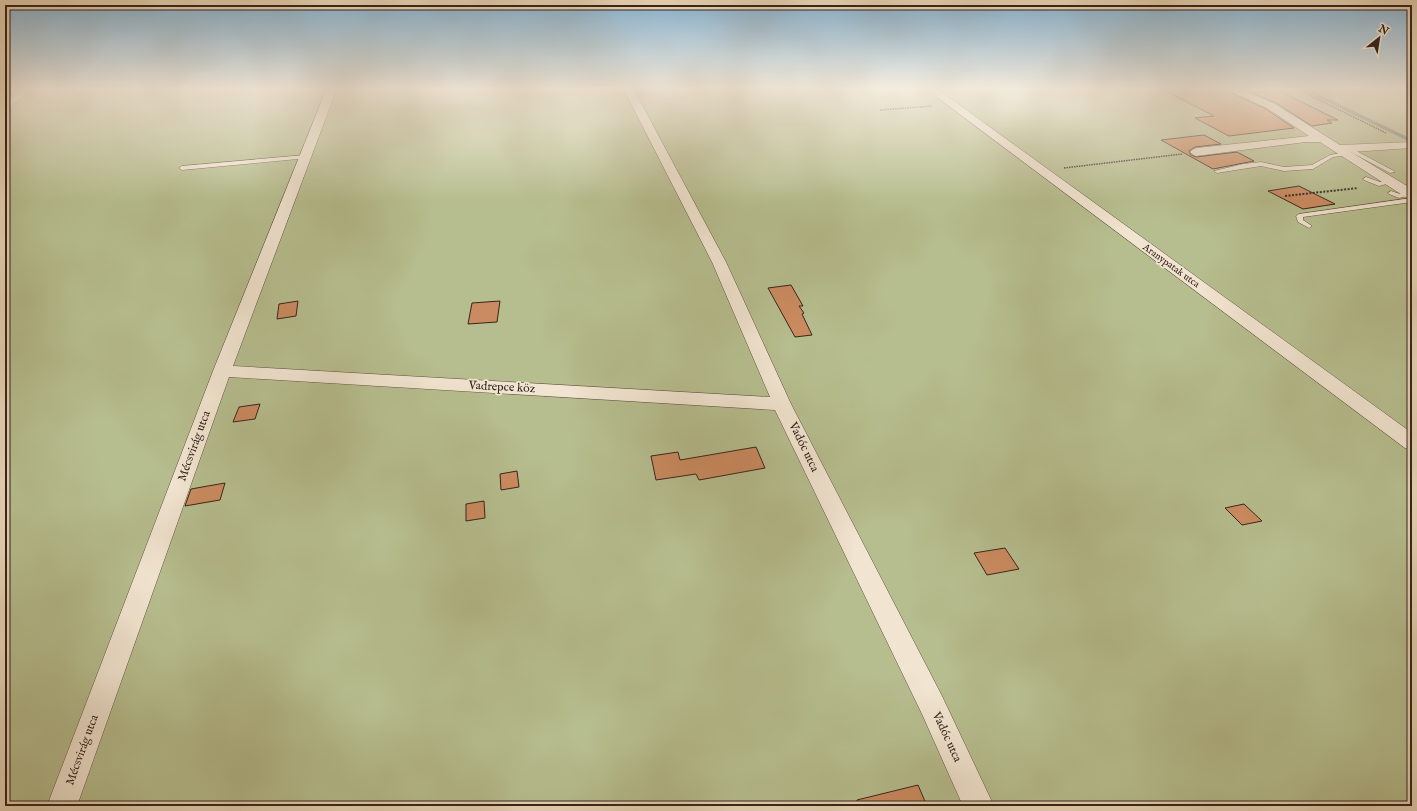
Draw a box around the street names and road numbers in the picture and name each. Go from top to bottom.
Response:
street label: Aranypatak utca [1139,240,1203,291]
street label: Vadrepce köz [467,378,536,397]
street label: Mécsvirág utca [174,408,214,483]
street label: Vadóc utca [785,419,823,475]
street label: Vadóc utca [928,709,965,765]
street label: Mécsvirág utca [62,712,102,787]

